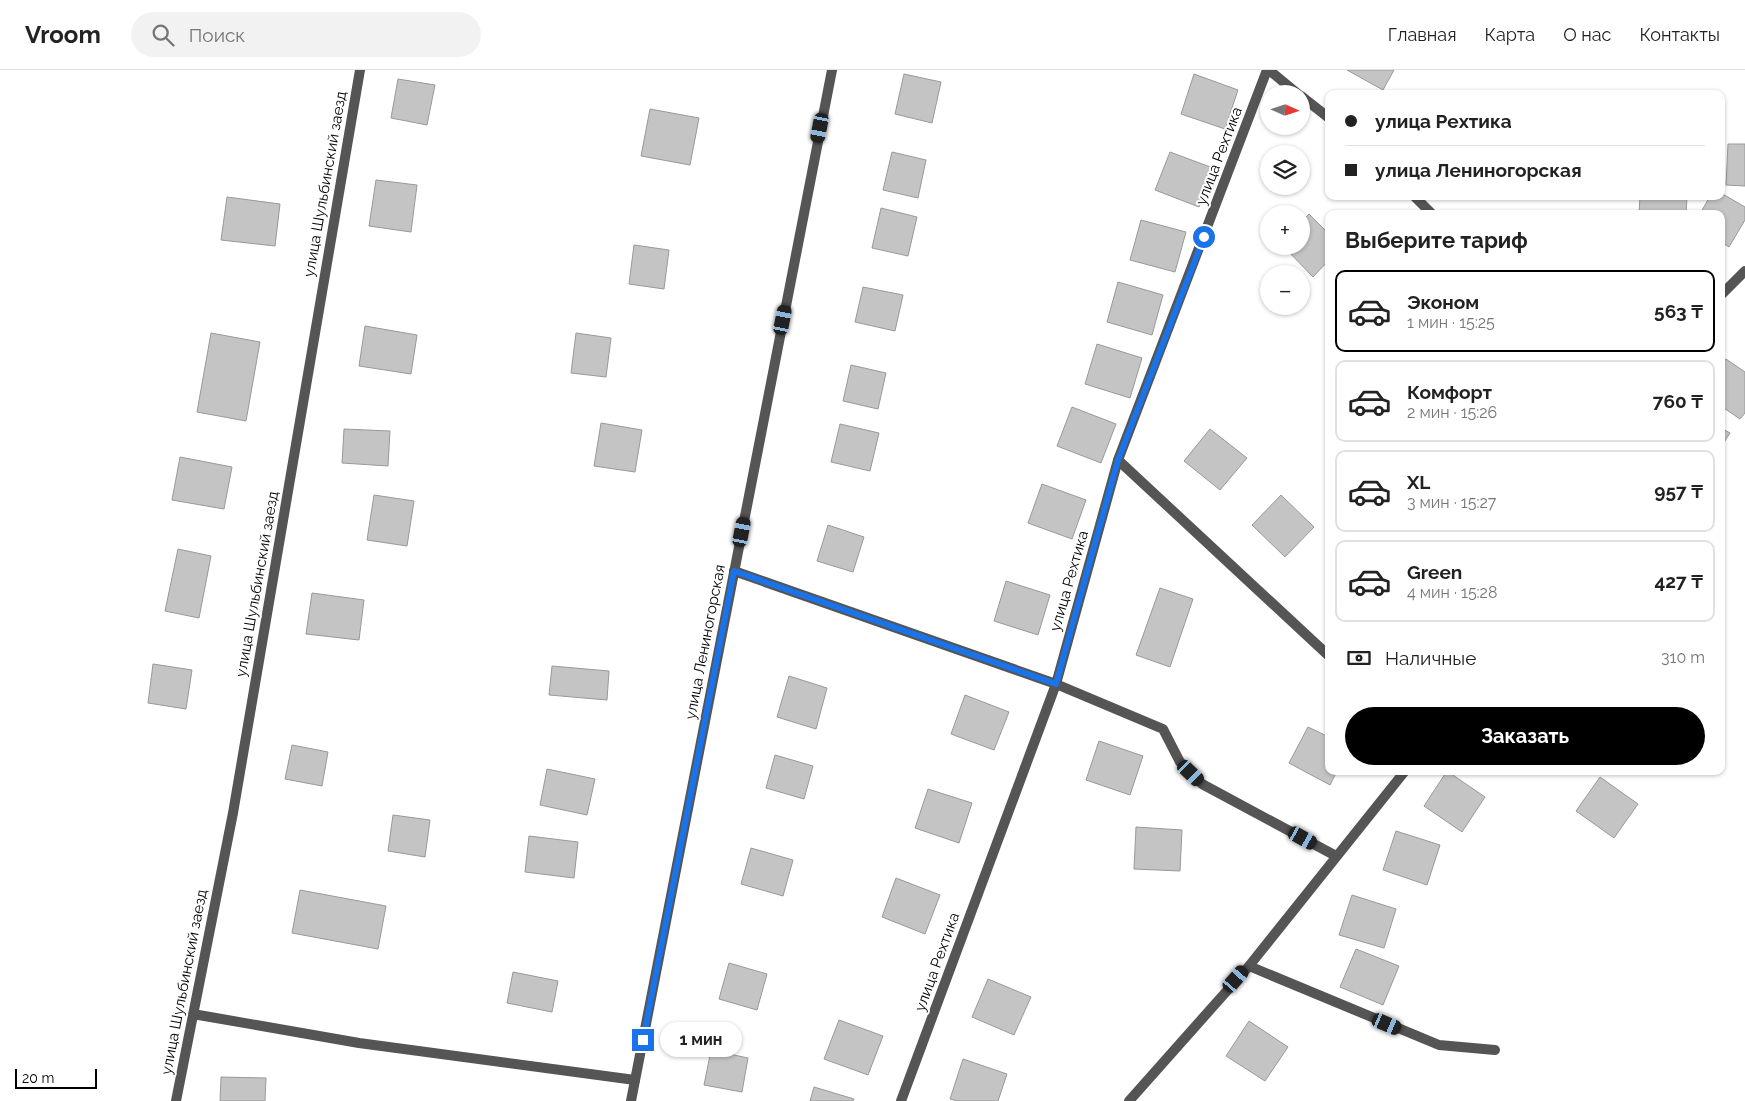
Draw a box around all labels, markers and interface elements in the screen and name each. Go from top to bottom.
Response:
search box [131,12,481,57]
text: Vroom [25,20,101,49]
icon: search [149,21,177,49]
text: Поиск [189,24,245,46]
text: Главная [1388,24,1456,45]
text: Карта [1484,24,1535,45]
text: О нас [1563,24,1611,45]
text: Контакты [1639,24,1720,45]
north arrow [1260,85,1310,135]
map controls [1260,85,1310,315]
street label: улица Шульбинский заезд [300,89,350,278]
street label: улица Рехтика [1192,104,1246,208]
text: улица Рехтика [1375,110,1512,132]
car [809,112,830,144]
button: layers [1260,145,1310,195]
text: улица Лениногорская [1375,159,1582,181]
button: + [1260,205,1310,255]
route start [1193,226,1215,248]
text: Выберите тариф [1345,227,1528,253]
button: − [1260,265,1310,315]
icon: car [1347,289,1392,334]
text: Эконом [1407,291,1479,313]
text: 563 ₸ [1654,300,1703,322]
car [772,304,793,336]
text: 1 мин · 15:25 [1407,313,1495,332]
icon: car [1347,379,1392,424]
text: Комфорт [1407,381,1492,403]
text: 760 ₸ [1653,390,1703,412]
text: 2 мин · 15:26 [1407,403,1497,422]
icon: car [1347,469,1392,514]
text: XL [1407,471,1430,493]
text: 957 ₸ [1654,480,1703,502]
street label: улица Шульбинский заезд [232,489,282,678]
text: 3 мин · 15:27 [1407,493,1496,512]
car [731,516,752,548]
street label: улица Рехтика [1046,529,1092,633]
icon: car [1347,559,1392,604]
text: Green [1407,561,1462,583]
street label: улица Лениногорская [681,563,729,721]
text: 427 ₸ [1654,570,1703,592]
text: 4 мин · 15:28 [1407,583,1497,602]
icon: cash [1345,644,1373,672]
text: Наличные [1385,647,1476,669]
text: 310 m [1661,648,1705,667]
button: Заказать [1345,707,1705,765]
car [1175,757,1207,789]
car [1286,824,1319,852]
street label: улица Шульбинский заезд [157,888,211,1076]
street label: улица Рехтика [911,910,963,1014]
car [1220,963,1251,995]
car [1370,1011,1403,1037]
callout: 1 мин [660,1022,743,1058]
route end [632,1029,654,1051]
text: 1 мин [680,1030,722,1049]
scale bar [15,1066,98,1089]
text: 20 m [22,1070,54,1086]

